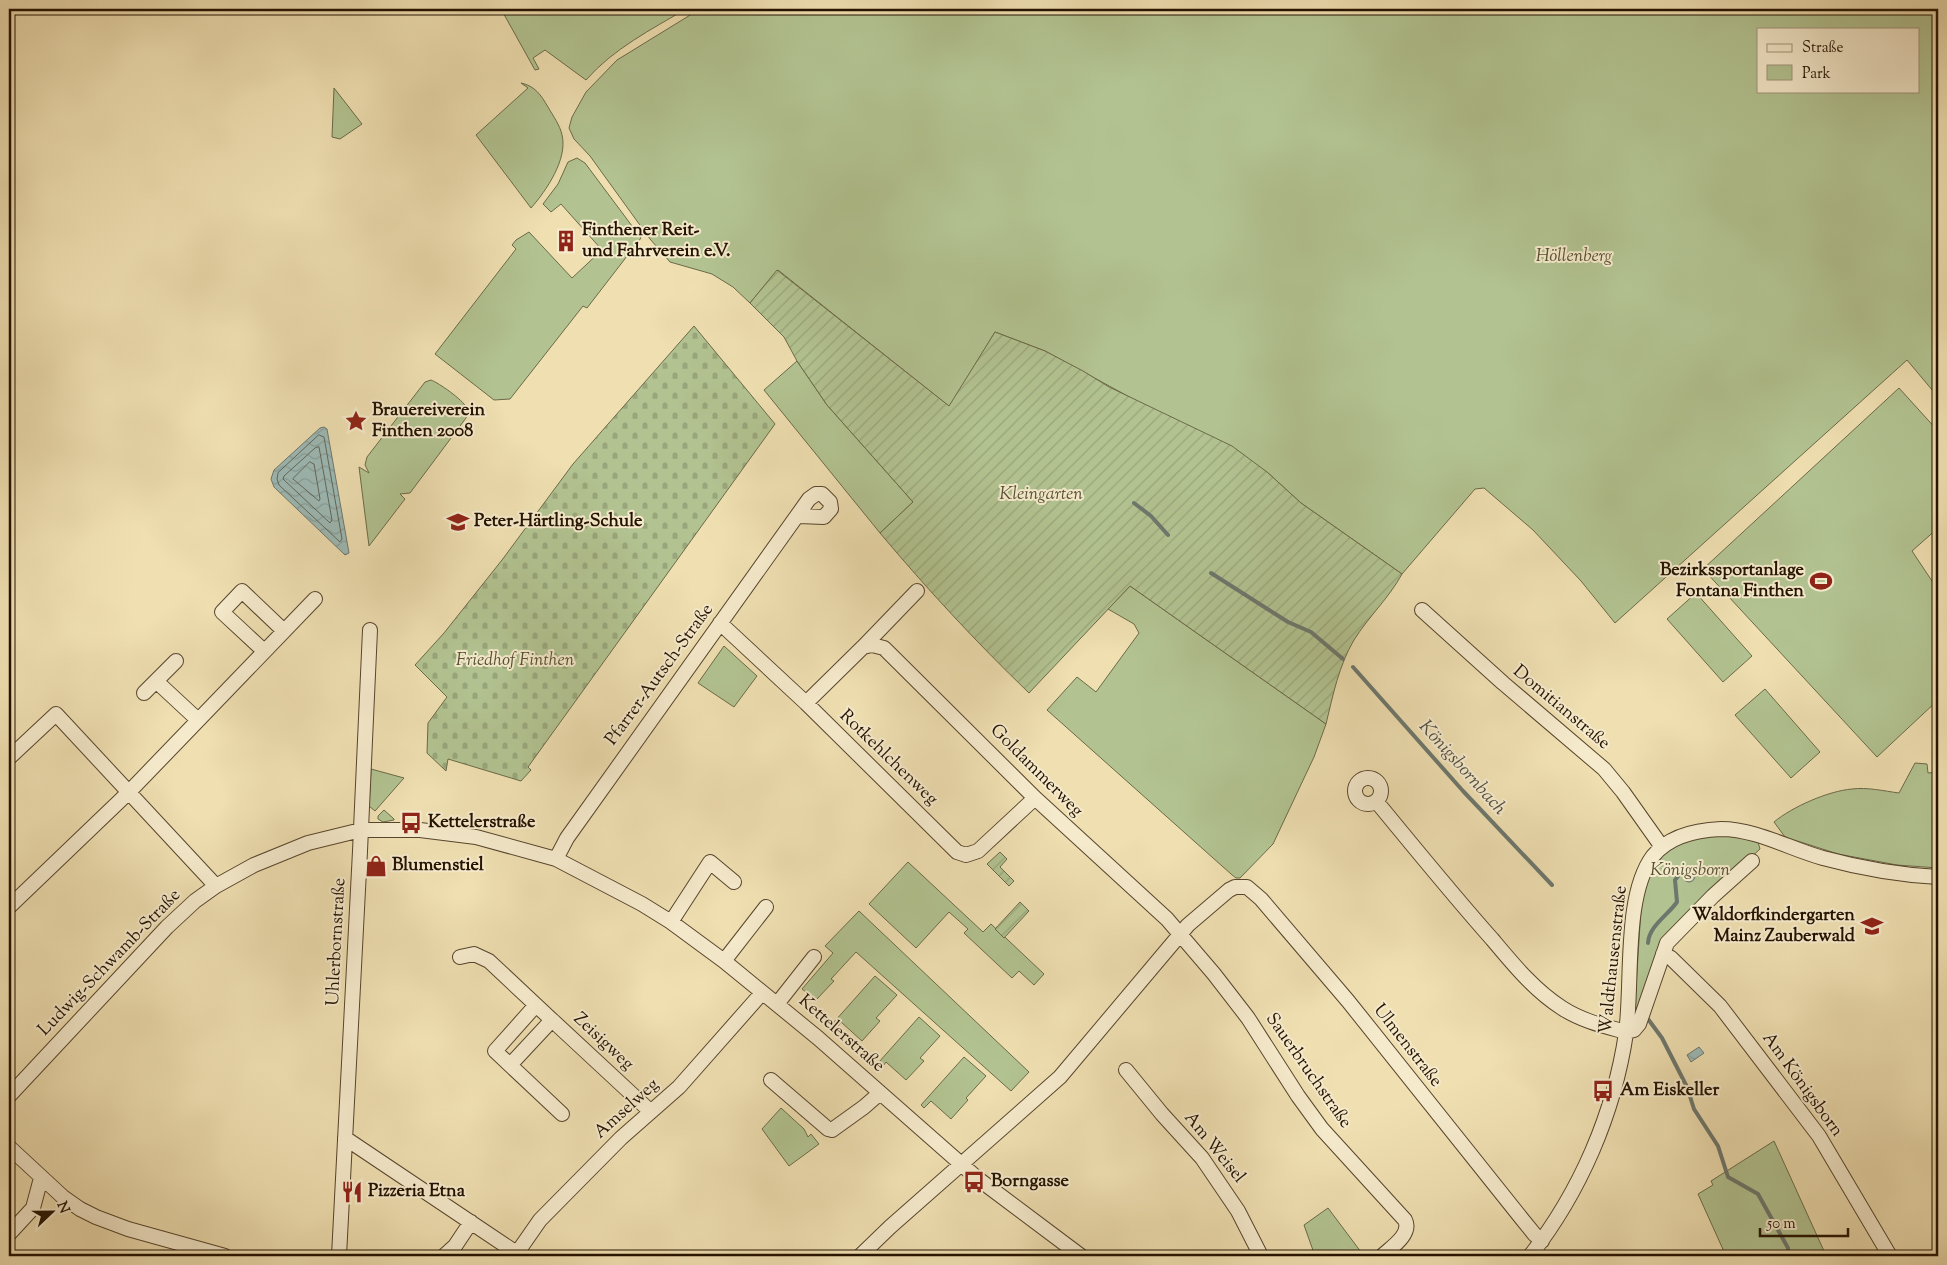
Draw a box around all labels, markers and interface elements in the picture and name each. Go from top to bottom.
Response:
legend [1757,28,1920,92]
text: Straße [1802,38,1844,59]
text: Park [1802,64,1831,85]
place label: Finthener Reit- und Fahrverein e.V. [582,218,731,265]
building icon: Finthener Reit- und Fahrverein e.V. [553,228,579,254]
park label: Höllenberg [1536,244,1612,270]
place label: Brauereiverein Finthen 2008 [372,398,486,445]
place icon: Brauereiverein Finthen 2008 [343,408,369,434]
park label: Kleingarten [999,482,1083,508]
school or university icon: Peter-Härtling-Schule [445,509,471,535]
place label: Peter-Härtling-Schule [474,509,643,535]
place label: Bezirkssportanlage Fontana Finthen [1660,558,1805,605]
sports icon: Bezirkssportanlage Fontana Finthen [1808,568,1834,594]
street label: Pfarrer-Autsch-Straße [600,599,720,751]
park label: Friedhof Finthen [456,648,575,674]
street label: Domitianstraße [1507,659,1615,757]
street label: Rotkehlchenweg [833,704,943,812]
water label: Königsbornbach [1412,714,1513,822]
street label: Goldammerweg [983,718,1089,824]
bus stop icon: Kettelerstraße [398,810,424,836]
place label: Kettelerstraße [428,810,536,836]
shop icon: Blumenstiel [363,853,389,879]
place label: Blumenstiel [392,853,485,879]
park label: Königsborn [1650,858,1730,884]
street label: Uhlerbornstraße [321,877,353,1007]
street label: Ludwig-Schwamb-Straße [33,884,187,1042]
street label: Waldthausenstraße [1593,884,1635,1036]
place label: Waldorfkindergarten Mainz Zauberwald [1692,903,1856,950]
school or university icon: Waldorfkindergarten Mainz Zauberwald [1859,913,1885,939]
street label: Kettelerstraße [792,989,890,1079]
street label: Ulmenstraße [1366,999,1448,1093]
street label: Zeisigweg [567,1007,639,1077]
street label: Sauerbruchstraße [1258,1008,1358,1134]
street label: Am Königsborn [1755,1027,1849,1143]
street label: Amselweg [589,1072,666,1145]
bus stop icon: Am Eiskeller [1590,1078,1616,1104]
place label: Am Eiskeller [1620,1078,1719,1104]
street label: Am Weisel [1177,1107,1251,1189]
bus stop icon: Borngasse [961,1169,987,1195]
place label: Borngasse [991,1169,1070,1195]
restaurant icon: Pizzeria Etna [339,1179,365,1205]
place label: Pizzeria Etna [368,1179,466,1205]
north arrow [28,1188,78,1238]
text: N [51,1199,74,1217]
scale bar [1760,1205,1847,1237]
text: 50 m [1766,1214,1796,1235]

